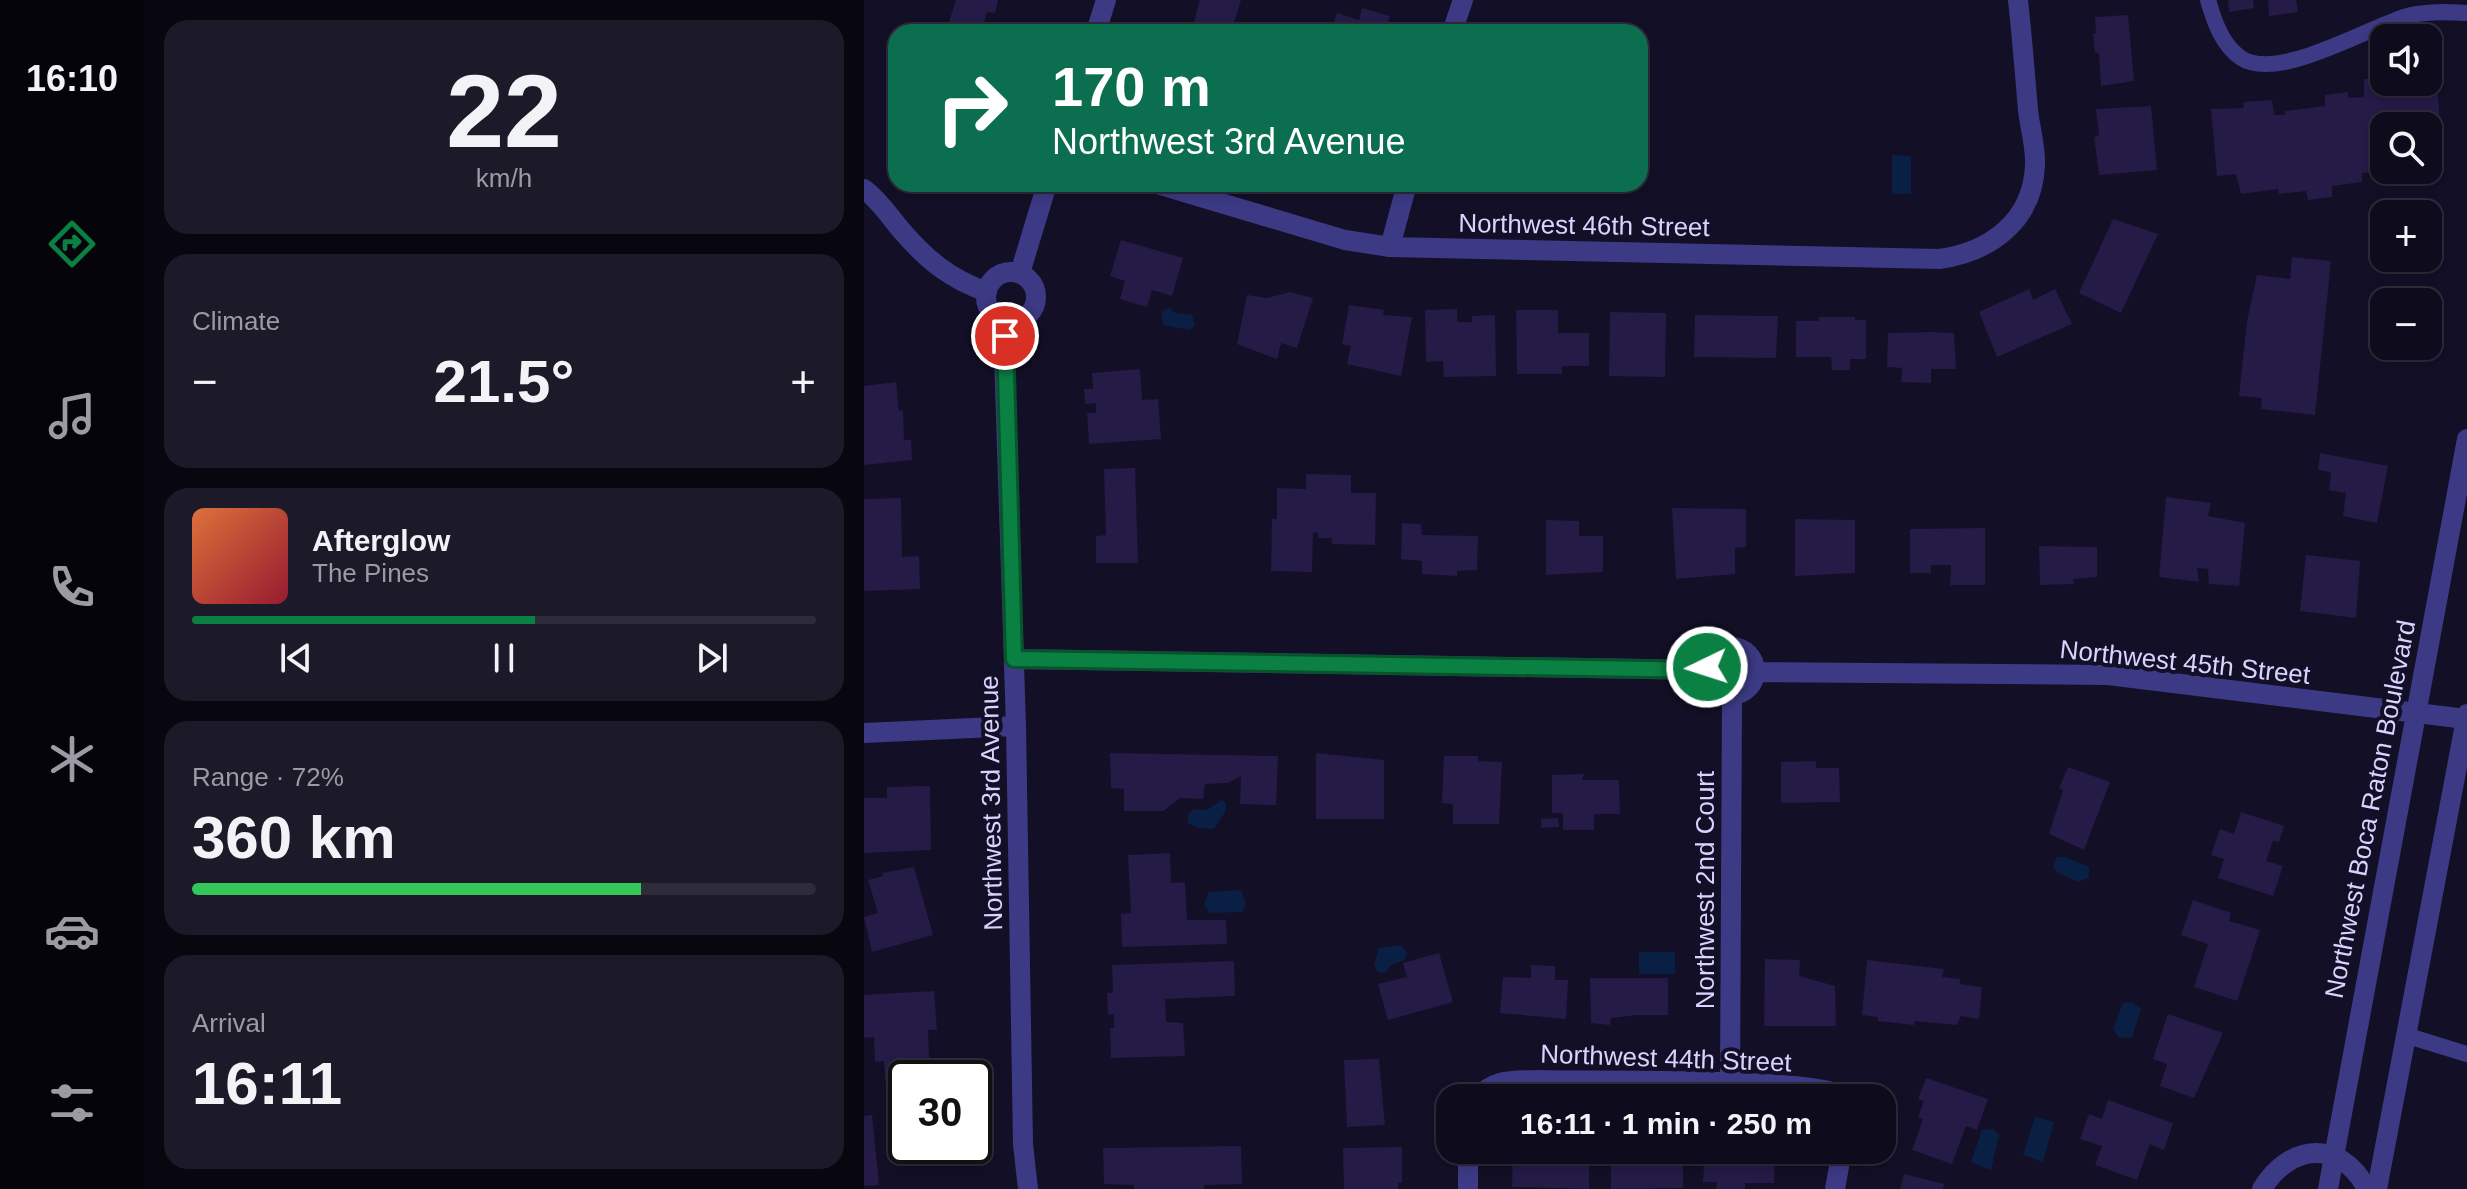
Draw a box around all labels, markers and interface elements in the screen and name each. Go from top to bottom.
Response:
map controls [2370,24,2442,360]
button: sound [2370,24,2442,96]
text: 22 [446,53,562,169]
text: 170 m [1052,55,1211,118]
icon: right [920,56,1024,160]
text: 16:10 [26,58,118,99]
button: search [2370,112,2442,184]
text: Northwest 3rd Avenue [1052,121,1406,162]
text: km/h [476,163,532,193]
button: + [2370,200,2442,272]
street label: Northwest 46th Street [1458,208,1711,242]
icon: directions [44,216,100,272]
button: − [2370,288,2442,360]
pin [971,302,1039,370]
text: Climate [192,306,280,336]
icon: arrive [983,314,1027,358]
text: 21.5° [434,348,574,415]
text: − [192,357,218,406]
text: + [790,357,816,406]
icon: music [44,388,100,444]
text: Afterglow [312,524,450,557]
text: The Pines [312,558,429,588]
icon: phone [44,559,100,615]
street label: Northwest Boca Raton Boulevard [2319,617,2421,1001]
position arrow [1665,625,1749,709]
street label: Northwest 45th Street [2058,634,2312,690]
icon: previous [274,636,318,680]
icon: pause [482,636,526,680]
icon: next [690,636,734,680]
street label: Northwest 3rd Avenue [974,675,1008,931]
icon: climate [44,731,100,787]
text: Range · 72% [192,762,344,792]
street label: Northwest 2nd Court [1690,770,1720,1009]
text: 360 km [192,804,396,871]
icon: car [44,903,100,959]
text: Arrival [192,1008,266,1038]
street label: Northwest 44th Street [1540,1039,1793,1077]
text: 16:11 [192,1050,342,1117]
speed limit sign: 30 [888,1060,992,1164]
icon: filters [44,1075,100,1131]
text: 16:11 · 1 min · 250 m [1520,1107,1812,1140]

